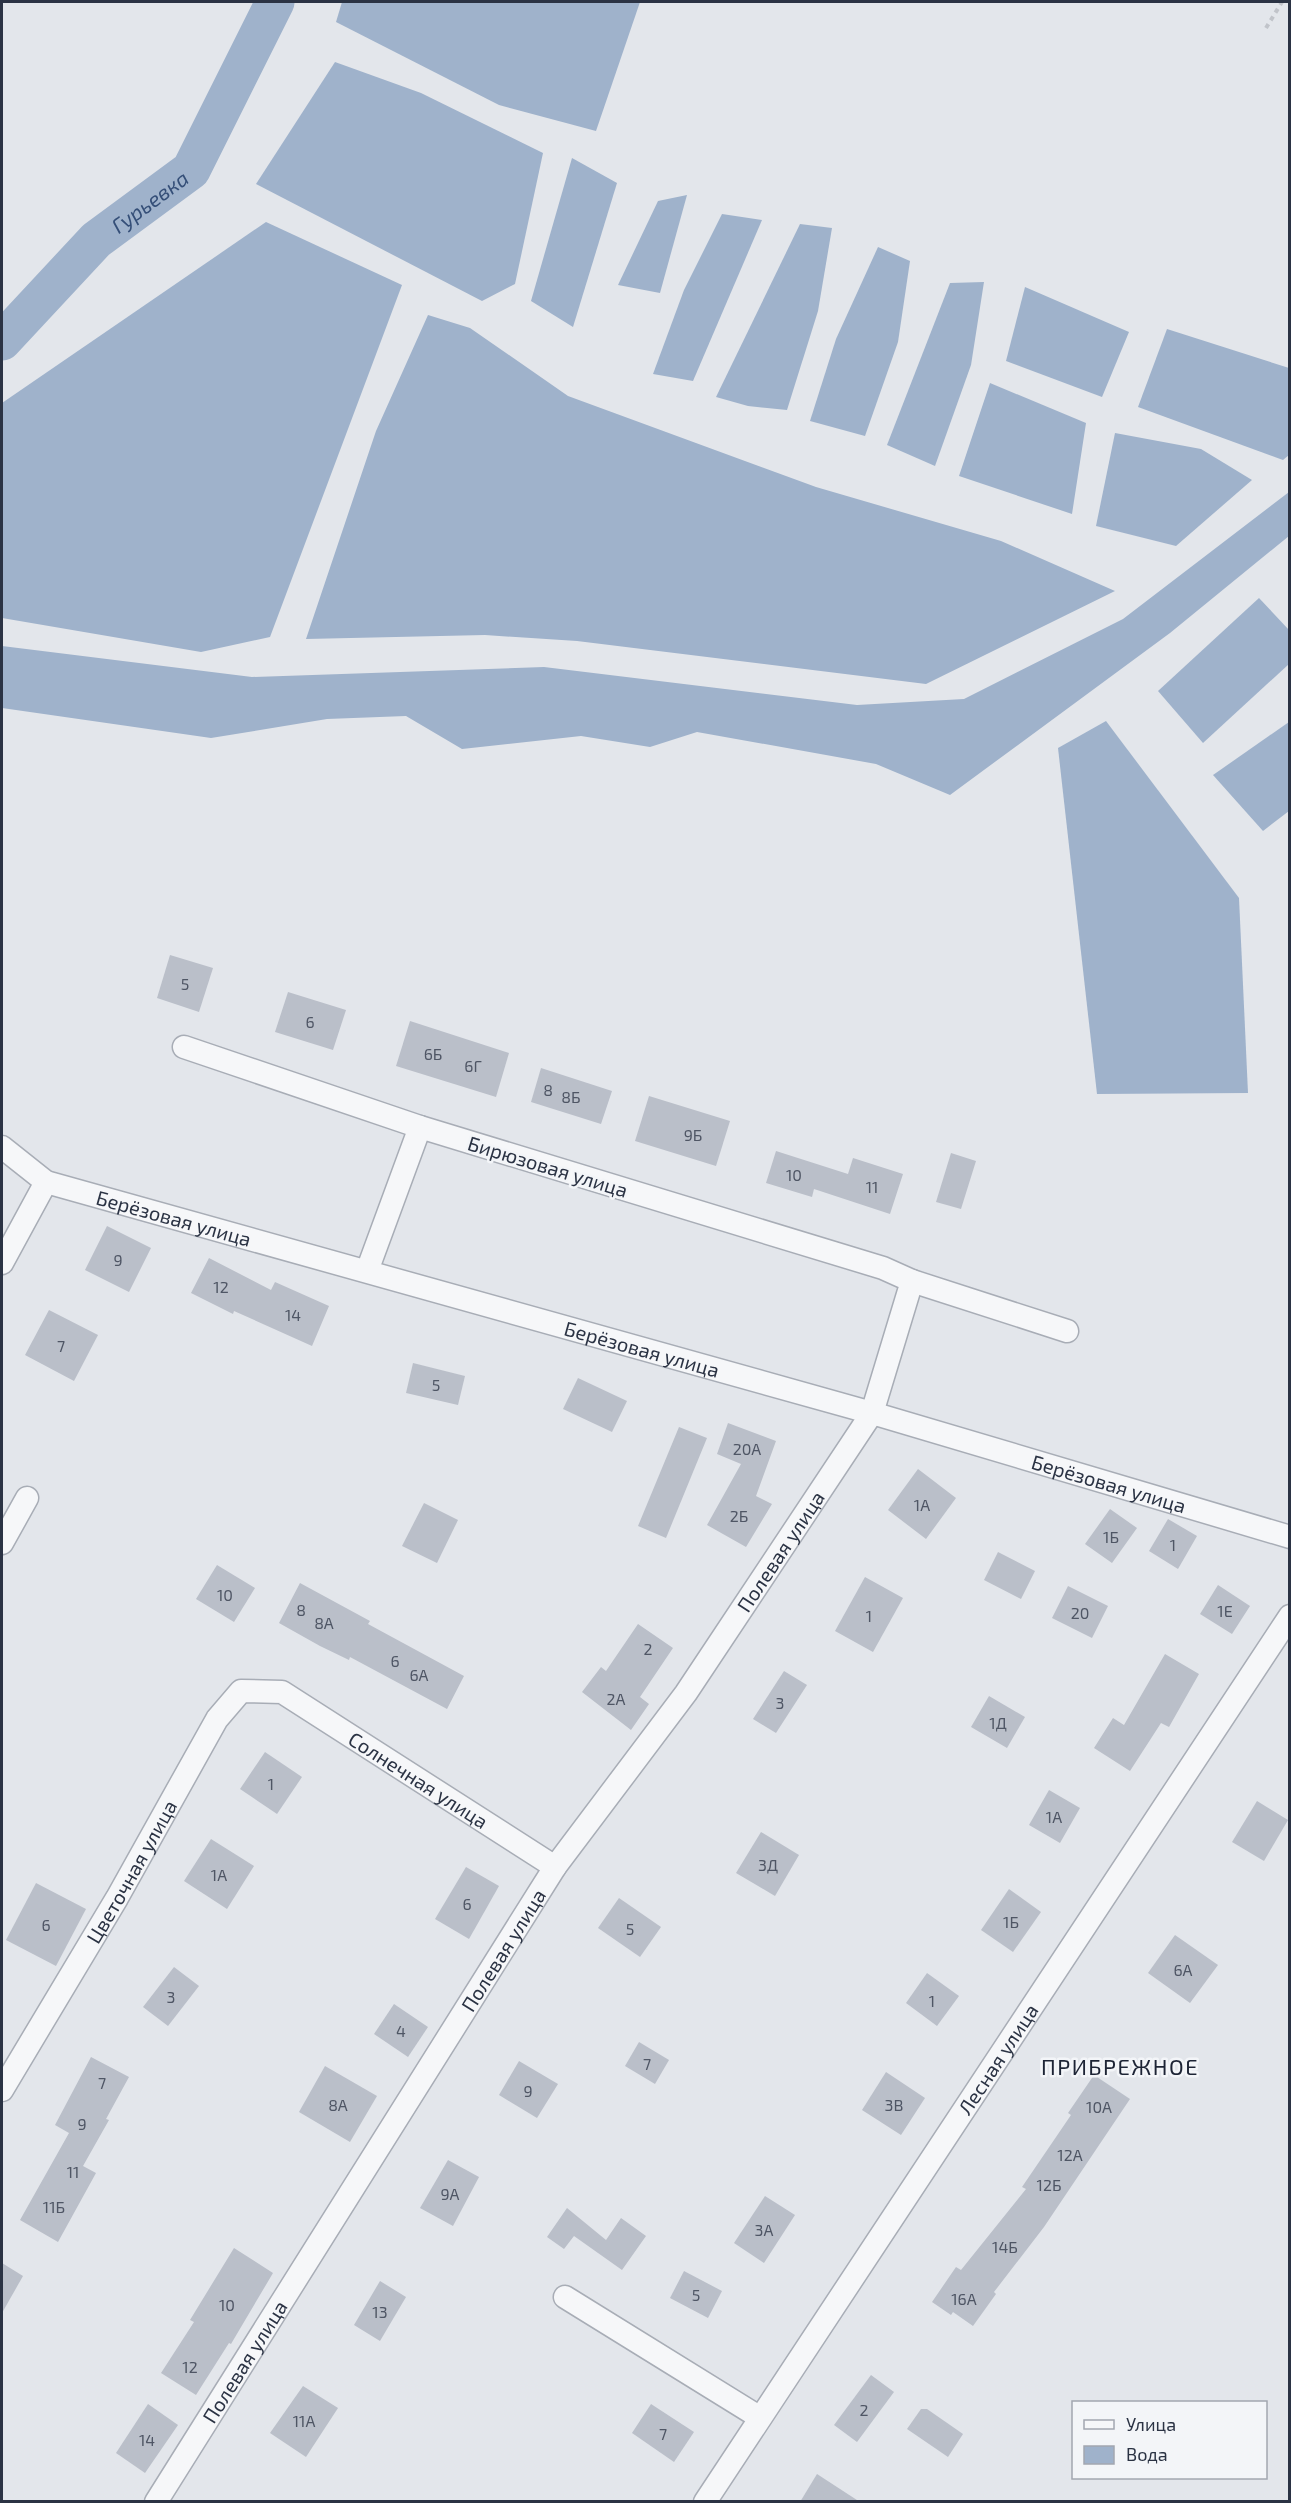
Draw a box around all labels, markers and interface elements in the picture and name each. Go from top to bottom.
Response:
water label: Гурьевка [106,164,193,237]
house number: 5 [181,974,189,993]
house number: 6 [305,1012,315,1031]
house number: 6Б [424,1044,442,1063]
house number: 6Г [464,1056,482,1075]
house number: 8 [543,1080,553,1099]
house number: 8Б [561,1087,581,1106]
house number: 9Б [684,1125,702,1144]
street label: Бирюзовая улица [465,1130,631,1203]
house number: 10 [786,1165,802,1184]
house number: 11 [866,1177,878,1196]
street label: Берёзовая улица [94,1185,254,1251]
house number: 9 [113,1250,123,1269]
house number: 12 [213,1277,229,1296]
house number: 14 [285,1305,301,1324]
street label: Берёзовая улица [562,1316,722,1382]
house number: 7 [57,1336,65,1355]
house number: 5 [432,1375,440,1394]
house number: 20А [733,1439,761,1458]
street label: Берёзовая улица [1029,1449,1189,1518]
street label: Полевая улица [731,1486,829,1616]
house number: 1А [914,1495,930,1514]
house number: 2Б [730,1506,748,1525]
house number: 1Б [1103,1527,1119,1546]
house number: 1 [1170,1535,1176,1554]
house number: 10 [217,1585,233,1604]
house number: 8 [296,1600,306,1619]
house number: 1Е [1217,1601,1233,1620]
house number: 20 [1071,1603,1089,1622]
house number: 1 [866,1606,872,1625]
house number: 8А [314,1613,334,1632]
house number: 2 [644,1639,653,1658]
house number: 6 [390,1651,400,1670]
house number: 6А [409,1665,429,1684]
house number: 2А [607,1689,626,1708]
house number: 3 [776,1693,784,1712]
house number: 1Д [989,1713,1007,1732]
street label: Солнечная улица [344,1726,493,1833]
house number: 1 [268,1774,274,1793]
street label: Цветочная улица [81,1796,181,1947]
house number: 1А [1046,1807,1062,1826]
house number: 3Д [758,1855,778,1874]
house number: 1А [211,1865,227,1884]
street label: Полевая улица [455,1884,550,2016]
house number: 6 [462,1894,472,1913]
house number: 1Б [1003,1912,1019,1931]
house number: 6 [41,1915,51,1934]
house number: 5 [626,1919,634,1938]
house number: 6А [1173,1960,1193,1979]
house number: 3 [167,1987,175,2006]
house number: 1 [929,1991,935,2010]
street label: Лесная улица [952,1999,1043,2119]
house number: 4 [396,2021,406,2040]
district label: ПРИБРЕЖНОЕ [1041,2053,1199,2079]
house number: 7 [643,2054,651,2073]
house number: 7 [98,2073,106,2092]
house number: 9 [523,2081,533,2100]
house number: 8А [328,2095,348,2114]
house number: 3В [885,2095,903,2114]
house number: 10А [1086,2097,1112,2116]
house number: 9 [77,2114,87,2133]
house number: 12А [1057,2145,1083,2164]
house number: 11 [67,2162,79,2181]
house number: 12Б [1037,2175,1061,2194]
house number: 9А [440,2184,460,2203]
house number: 11Б [43,2197,65,2216]
house number: 3А [755,2220,773,2239]
house number: 14Б [992,2237,1018,2256]
house number: 5 [692,2285,700,2304]
house number: 16А [951,2289,977,2308]
house number: 10 [219,2295,235,2314]
street label: Полевая улица [197,2296,292,2427]
house number: 13 [372,2302,388,2321]
house number: 12 [182,2357,198,2376]
house number: 2 [860,2400,869,2419]
legend [1072,2401,1267,2479]
house number: 11А [293,2411,315,2430]
text: Улица [1126,2413,1176,2435]
house number: 7 [659,2424,667,2443]
house number: 14 [139,2430,155,2449]
text: Вода [1126,2443,1168,2465]

